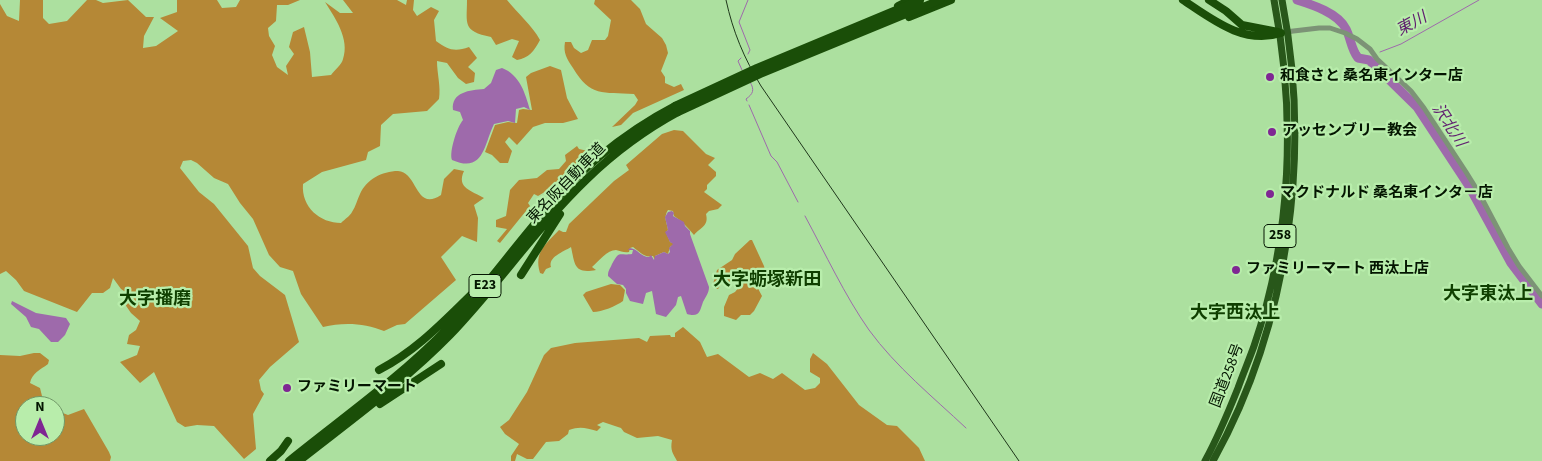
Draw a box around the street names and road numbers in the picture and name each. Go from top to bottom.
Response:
street label: 東名阪自動車道 [524,140,610,228]
road number: 258 [1264,225,1296,248]
road number: E23 [469,274,501,298]
street label: 国道258号 [1208,341,1248,411]

